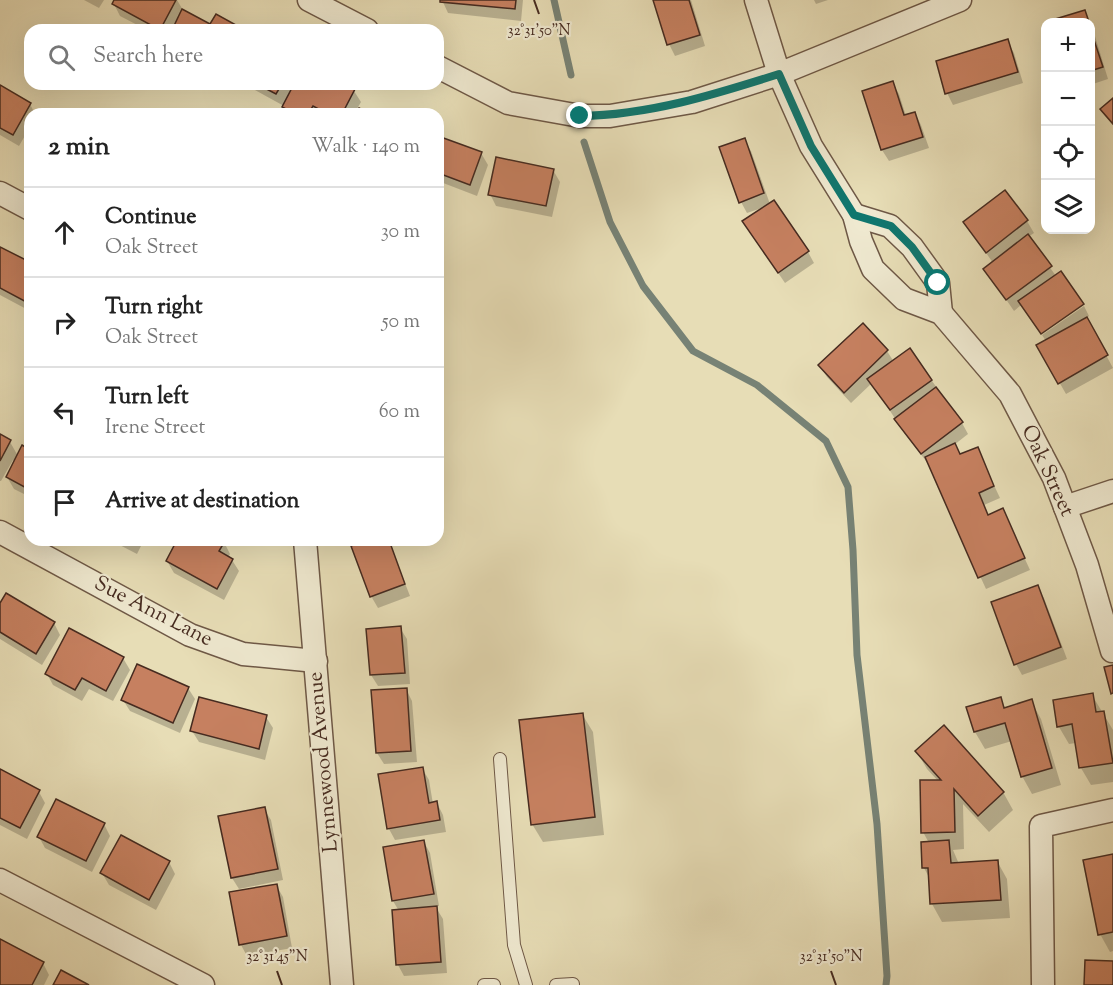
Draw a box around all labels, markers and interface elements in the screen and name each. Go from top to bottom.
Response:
map controls [1041,18,1095,234]
button: + [1041,18,1095,72]
text: 32°31'50"N [508,21,570,42]
search box [24,24,444,90]
icon: search [45,41,78,74]
text: Search here [93,41,203,73]
button: − [1041,72,1095,126]
route end [566,102,592,128]
button: locate [1041,126,1095,180]
text: 2 min [48,129,110,166]
text: Walk · 140 m [311,133,420,162]
button: layers [1041,180,1095,234]
text: Continue [105,202,196,234]
icon: ahead [48,216,81,249]
text: 30 m [381,218,420,247]
text: Oak Street [105,234,198,263]
route start [924,269,950,295]
text: Turn right [105,292,202,324]
icon: right [48,306,81,339]
text: 50 m [382,308,420,337]
text: Oak Street [105,324,198,353]
text: Turn left [105,382,188,414]
icon: left [48,396,81,429]
text: 60 m [379,398,420,427]
text: Irene Street [105,414,205,443]
street label: Oak Street [1013,420,1081,522]
icon: arrive [48,486,81,519]
text: Arrive at destination [105,486,300,518]
street label: Sue Ann Lane [88,569,218,655]
street label: Lynnewood Avenue [301,670,347,854]
text: 32°31'45"N [246,947,308,968]
text: 32°31'50"N [800,947,862,968]

